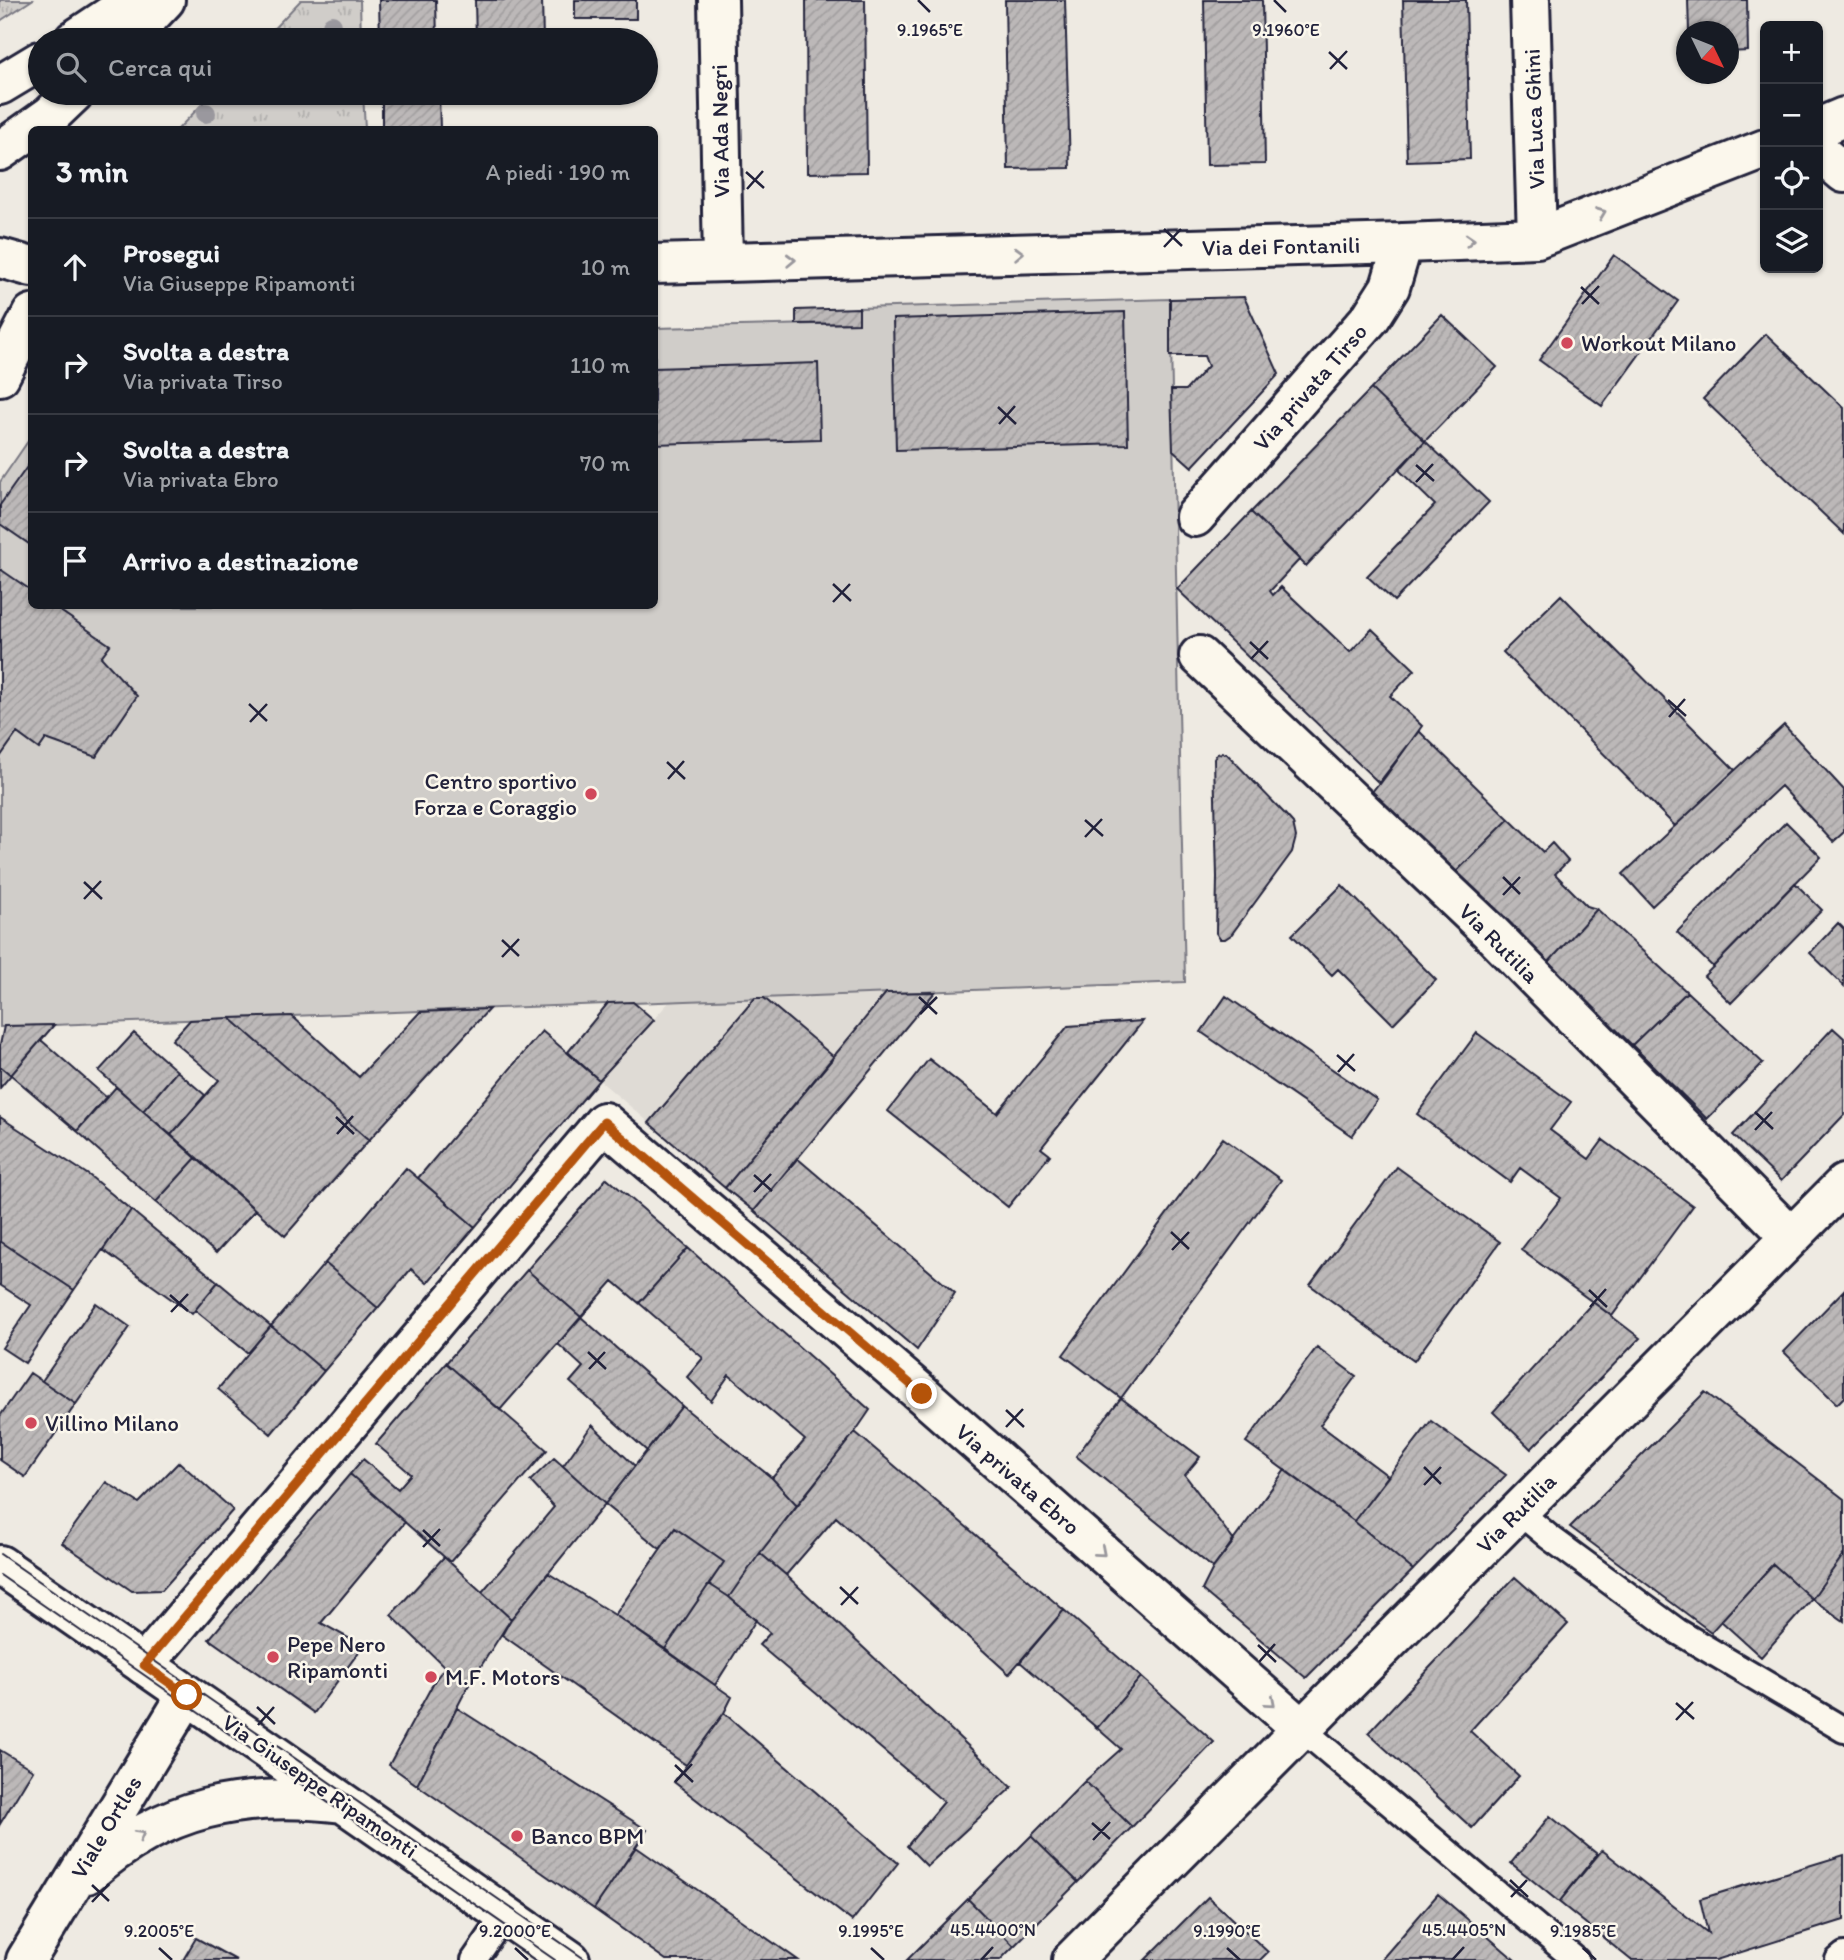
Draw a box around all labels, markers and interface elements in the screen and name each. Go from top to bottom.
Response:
text: 9.1965°E [897,19,963,41]
text: 9.1960°E [1252,19,1320,41]
north arrow [1676,21,1739,84]
map controls [1760,21,1823,273]
button: + [1760,21,1823,84]
search box [28,28,658,105]
icon: search [52,48,90,86]
street label: Via Luca Ghini [1518,48,1550,190]
text: Cerca qui [108,51,212,83]
street label: Via Ada Negri [705,64,735,198]
button: − [1760,84,1823,147]
button: locate [1760,147,1823,210]
text: 3 min [56,153,128,190]
text: A piedi · 190 m [486,158,630,186]
one-way arrow [1594,208,1606,222]
button: layers [1760,210,1823,273]
street label: Via dei Fontanili [1202,231,1360,261]
one-way arrow [1465,233,1476,248]
text: Prosegui [123,237,220,269]
one-way arrow [1013,246,1024,261]
icon: ahead [56,248,94,286]
one-way arrow [786,252,797,268]
text: 10 m [581,253,630,281]
text: Via Giuseppe Ripamonti [123,269,355,297]
street label: Via privata Tirso [1247,318,1373,456]
place label: Workout Milano [1581,329,1737,357]
text: Svolta a destra [123,335,289,367]
marker: Workout Milano [1559,335,1575,351]
icon: right [56,346,94,384]
text: 110 m [570,351,630,379]
text: Via privata Tirso [123,367,283,395]
text: Svolta a destra [123,433,289,465]
icon: right [56,444,94,482]
text: 70 m [580,449,630,477]
text: Via privata Ebro [123,465,279,493]
icon: arrive [56,542,94,580]
text: Arrivo a destinazione [123,545,359,577]
place label: Centro sportivo Forza e Coraggio [414,767,577,821]
marker: Centro sportivo Forza e Coraggio [583,786,599,802]
street label: Via Rutilia [1453,897,1545,989]
route end [906,1378,937,1409]
place label: Villino Milano [45,1409,179,1437]
marker: Villino Milano [23,1415,39,1431]
street label: Via privata Ebro [950,1417,1086,1541]
street label: Via Rutilia [1470,1467,1562,1559]
one-way arrow [1092,1544,1105,1556]
place label: Pepe Nero Ripamonti [287,1630,388,1684]
marker: Pepe Nero Ripamonti [265,1649,281,1665]
place label: M.F. Motors [445,1663,560,1691]
marker: M.F. Motors [423,1669,439,1685]
route start [171,1679,202,1710]
one-way arrow [1263,1694,1276,1706]
street label: Via Giuseppe Ripamonti [217,1708,423,1864]
street label: Viale Ortles [64,1770,148,1884]
place label: Banco BPM [531,1822,644,1850]
marker: Banco BPM [509,1828,525,1844]
one-way arrow [133,1830,145,1843]
text: 45.4400°N [950,1919,1036,1941]
text: 45.4405°N [1422,1919,1506,1941]
text: 9.2005°E [124,1920,194,1942]
text: 9.2000°E [479,1920,551,1942]
text: 9.1995°E [838,1920,904,1942]
text: 9.1990°E [1193,1920,1261,1942]
text: 9.1985°E [1550,1920,1616,1942]

